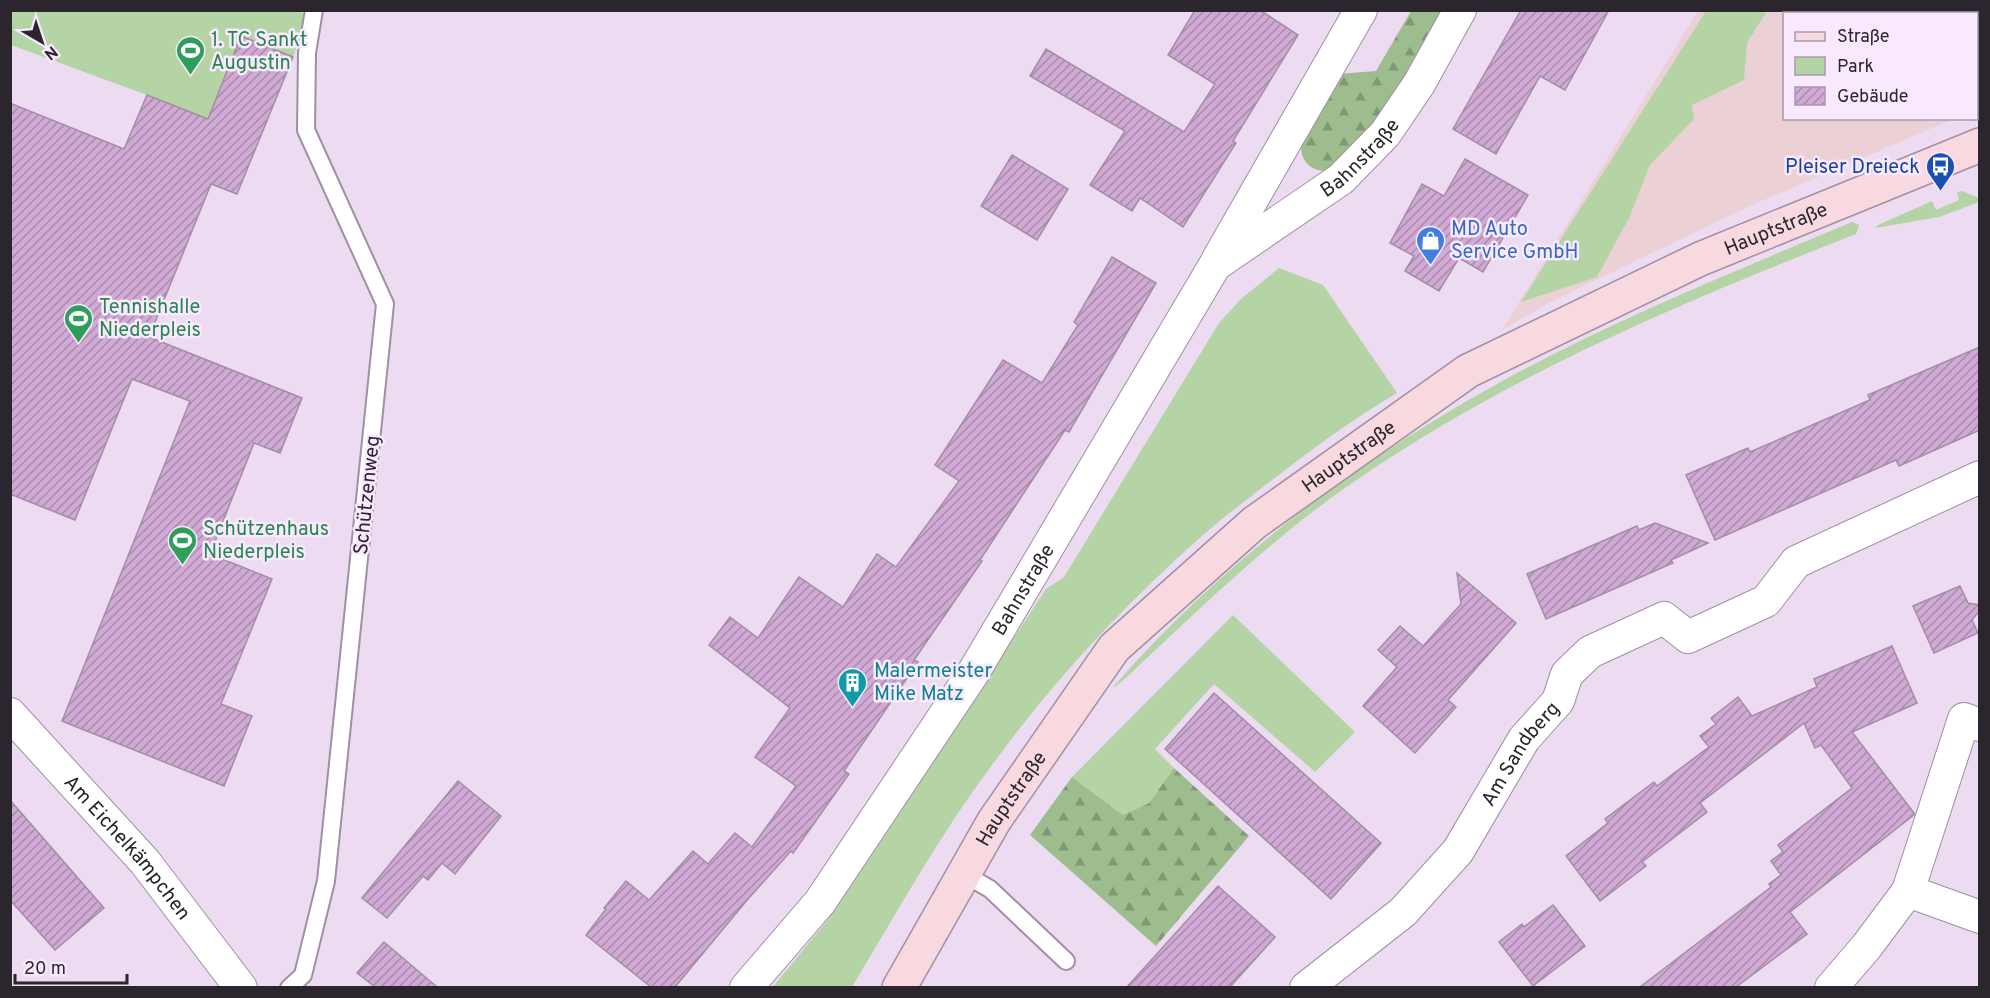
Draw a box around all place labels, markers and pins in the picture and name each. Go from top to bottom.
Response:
place label: 1. TC Sankt Augustin [211,28,307,77]
sports icon: 1. TC Sankt Augustin [174,34,206,76]
bus stop icon: Pleiser Dreieck [1925,150,1957,192]
place label: Pleiser Dreieck [1785,155,1920,181]
place label: MD Auto Service GmbH [1451,217,1578,266]
shop icon: MD Auto Service GmbH [1414,224,1446,266]
place label: Tennishalle Niederpleis [99,295,201,344]
sports icon: Tennishalle Niederpleis [62,302,94,344]
place label: Schützenhaus Niederpleis [203,517,329,566]
sports icon: Schützenhaus Niederpleis [166,524,198,566]
place label: Malermeister Mike Matz [874,659,992,708]
building icon: Malermeister Mike Matz [837,666,869,708]

